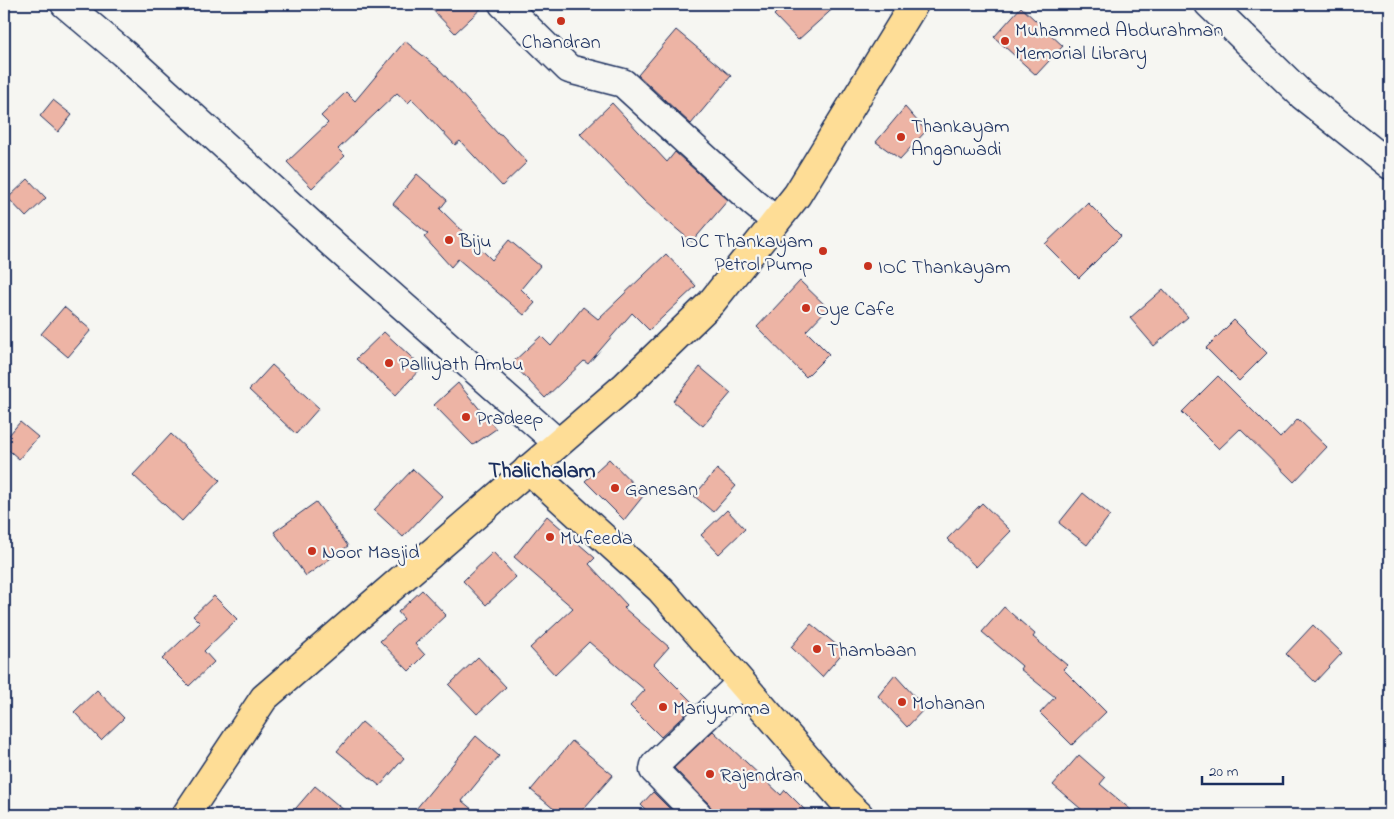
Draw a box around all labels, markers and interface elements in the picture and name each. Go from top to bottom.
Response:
marker: Chandran [555,15,567,27]
place label: Muhammed Abdurahman Memorial Library [1015,17,1223,69]
place label: Chandran [521,29,601,58]
marker: Muhammed Abdurahman Memorial Library [999,35,1011,47]
place label: Thankayam Anganwadi [911,113,1010,166]
marker: Thankayam Anganwadi [895,131,907,143]
place label: Biju [458,228,491,257]
place label: IOC Thankayam Petrol Pump [681,228,813,280]
marker: Biju [443,234,455,246]
marker: IOC Thankayam Petrol Pump [817,245,829,257]
place label: IOC Thankayam [878,254,1010,283]
marker: IOC Thankayam [862,260,874,272]
place label: Oye Cafe [816,296,894,325]
marker: Oye Cafe [800,302,812,314]
place label: Palliyath Ambu [399,351,523,380]
marker: Palliyath Ambu [383,357,395,369]
place label: Pradeep [476,405,544,434]
marker: Pradeep [460,411,472,423]
district label: Thalichalam [488,456,596,488]
place label: Ganesan [625,476,698,505]
marker: Ganesan [609,482,621,494]
place label: Mufeeda [560,525,633,554]
marker: Mufeeda [544,531,556,543]
place label: Noor Masjid [322,539,419,568]
marker: Noor Masjid [306,545,318,557]
place label: Thambaan [827,637,916,666]
marker: Thambaan [811,643,823,655]
place label: Mohanan [912,690,985,719]
place label: Mariyumma [673,695,770,724]
marker: Mohanan [896,696,908,708]
marker: Mariyumma [657,701,669,713]
scale bar [1202,754,1283,786]
text: 20 m [1209,761,1239,783]
place label: Rajendran [720,762,803,791]
marker: Rajendran [704,768,716,780]

